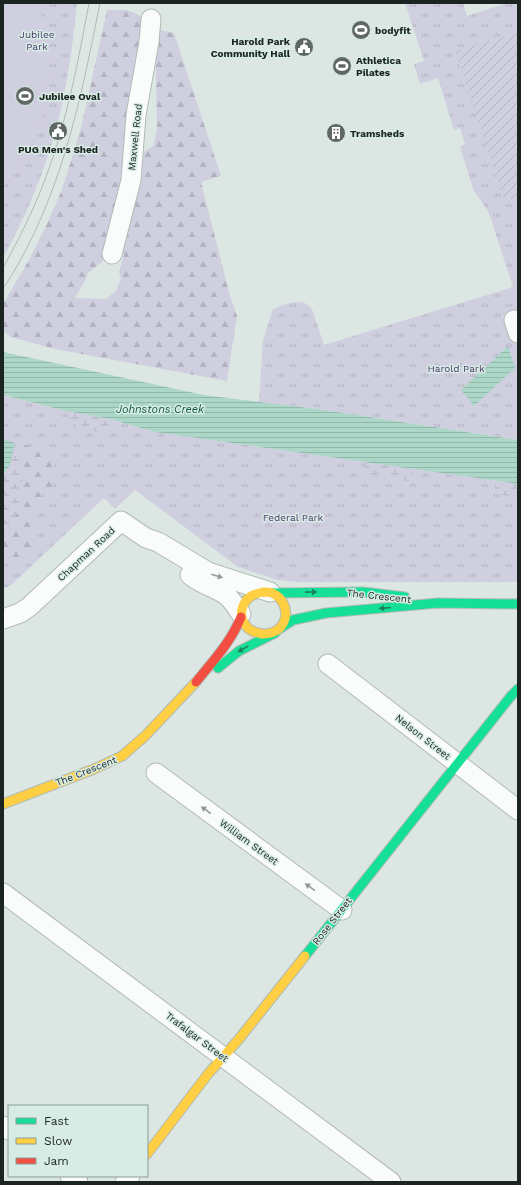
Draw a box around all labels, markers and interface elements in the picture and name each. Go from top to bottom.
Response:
sports icon: bodyfit [350,19,372,41]
place label: bodyfit [375,25,411,36]
park label: Jubilee Park [19,29,55,52]
place label: Harold Park Community Hall [211,36,291,59]
public building icon: Harold Park Community Hall [293,36,315,58]
sports icon: Athletica Pilates [331,55,353,77]
place label: Athletica Pilates [356,55,401,78]
sports icon: Jubilee Oval [14,85,36,107]
place label: Jubilee Oval [39,91,101,102]
street label: Maxwell Road [126,103,144,171]
public building icon: PUG Men's Shed [47,120,69,142]
building icon: Tramsheds [325,122,347,144]
place label: Tramsheds [350,128,405,139]
place label: PUG Men's Shed [18,144,98,155]
park label: Harold Park [427,363,485,374]
water label: Johnstons Creek [116,403,205,416]
park label: Federal Park [263,512,324,523]
street label: Chapman Road [55,525,117,583]
one-way arrow [211,573,223,579]
street label: The Crescent [346,587,413,605]
one-way arrow [305,589,318,595]
one-way arrow [379,604,391,611]
one-way arrow [237,646,249,653]
street label: Nelson Street [393,712,453,762]
street label: The Crescent [54,753,119,788]
one-way arrow [200,806,211,814]
street label: William Street [218,817,281,867]
one-way arrow [305,883,316,891]
street label: Rose Street [310,895,354,947]
street label: Trafalgar Street [164,1010,231,1065]
legend [8,1105,148,1177]
text: Fast [44,1114,69,1128]
text: Slow [44,1134,72,1148]
text: Jam [44,1154,69,1168]

